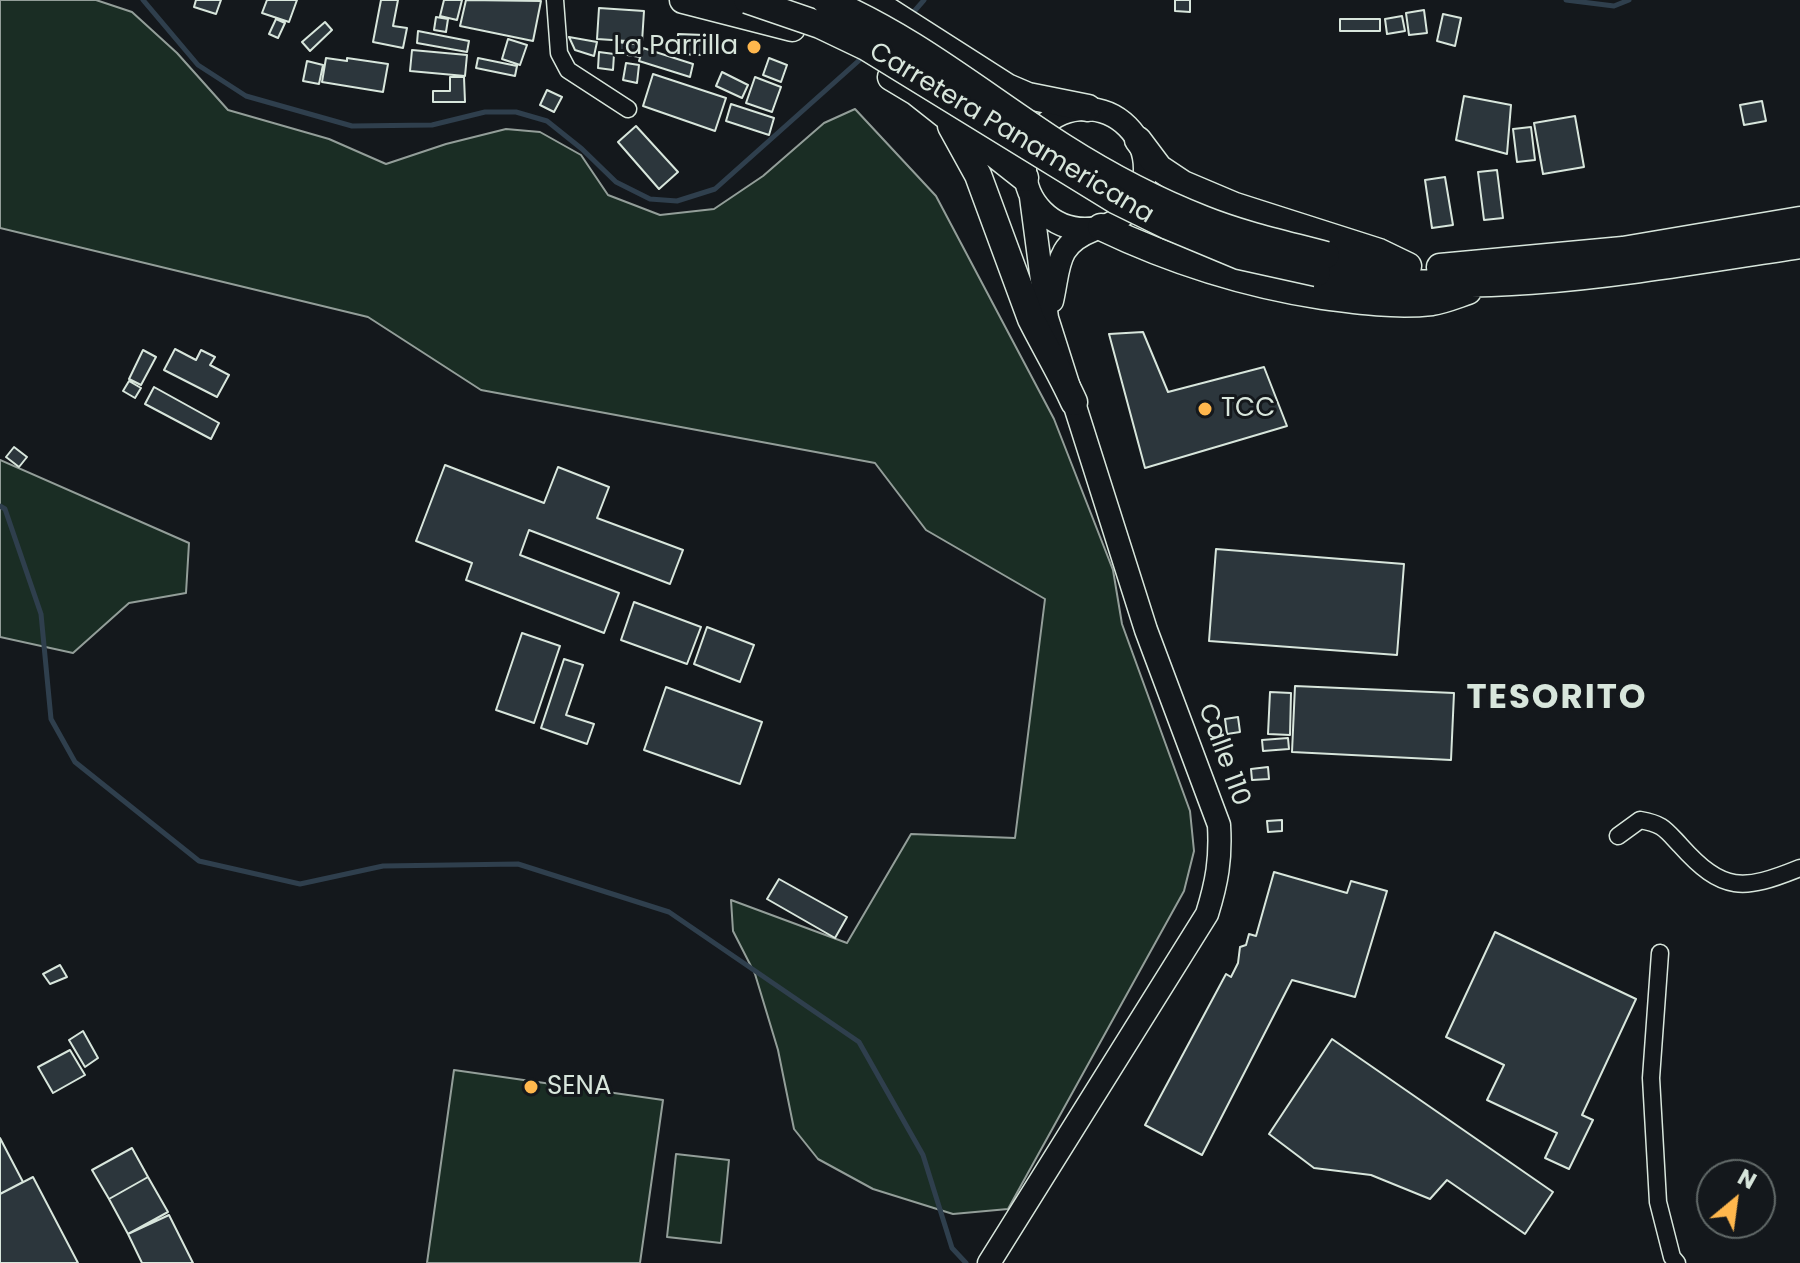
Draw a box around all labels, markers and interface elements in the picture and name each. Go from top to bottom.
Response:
place label: La Parrilla [613,31,738,63]
street label: Carretera Panamericana [863,37,1159,231]
marker: La Parrilla [745,38,763,56]
place label: TCC [1221,393,1275,425]
marker: TCC [1196,400,1214,418]
district label: TESORITO [1466,679,1648,719]
street label: Calle 110 [1190,700,1256,810]
place label: SENA [547,1071,611,1103]
marker: SENA [522,1078,540,1096]
north arrow [1696,1159,1776,1239]
text: N [1732,1162,1762,1197]

